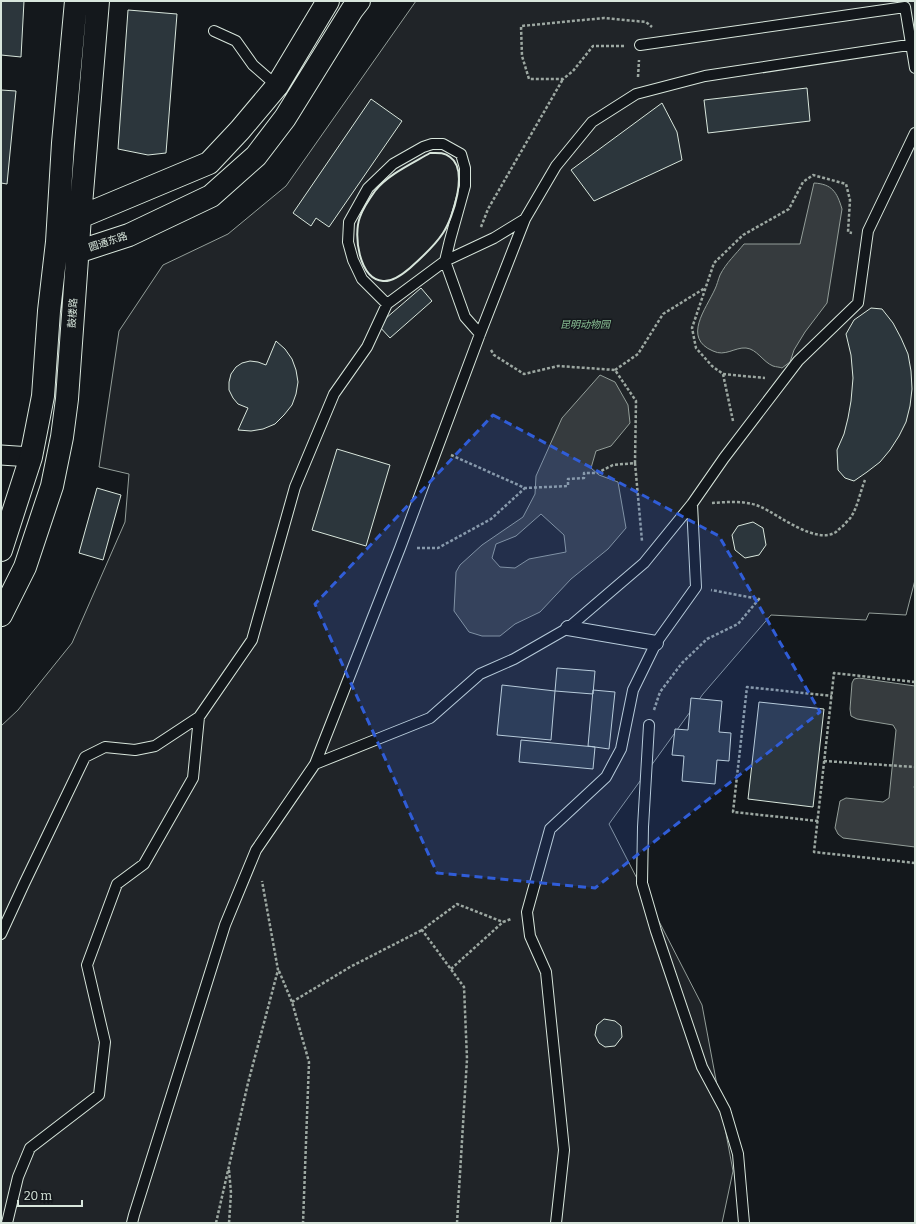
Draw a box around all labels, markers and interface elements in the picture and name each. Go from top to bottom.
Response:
street label: 圆通东路 [87,230,129,254]
street label: 鼓楼路 [66,298,80,328]
park label: 昆明动物园 [560,319,612,331]
scale bar [18,1182,82,1208]
text: 20 m [24,1189,53,1203]

